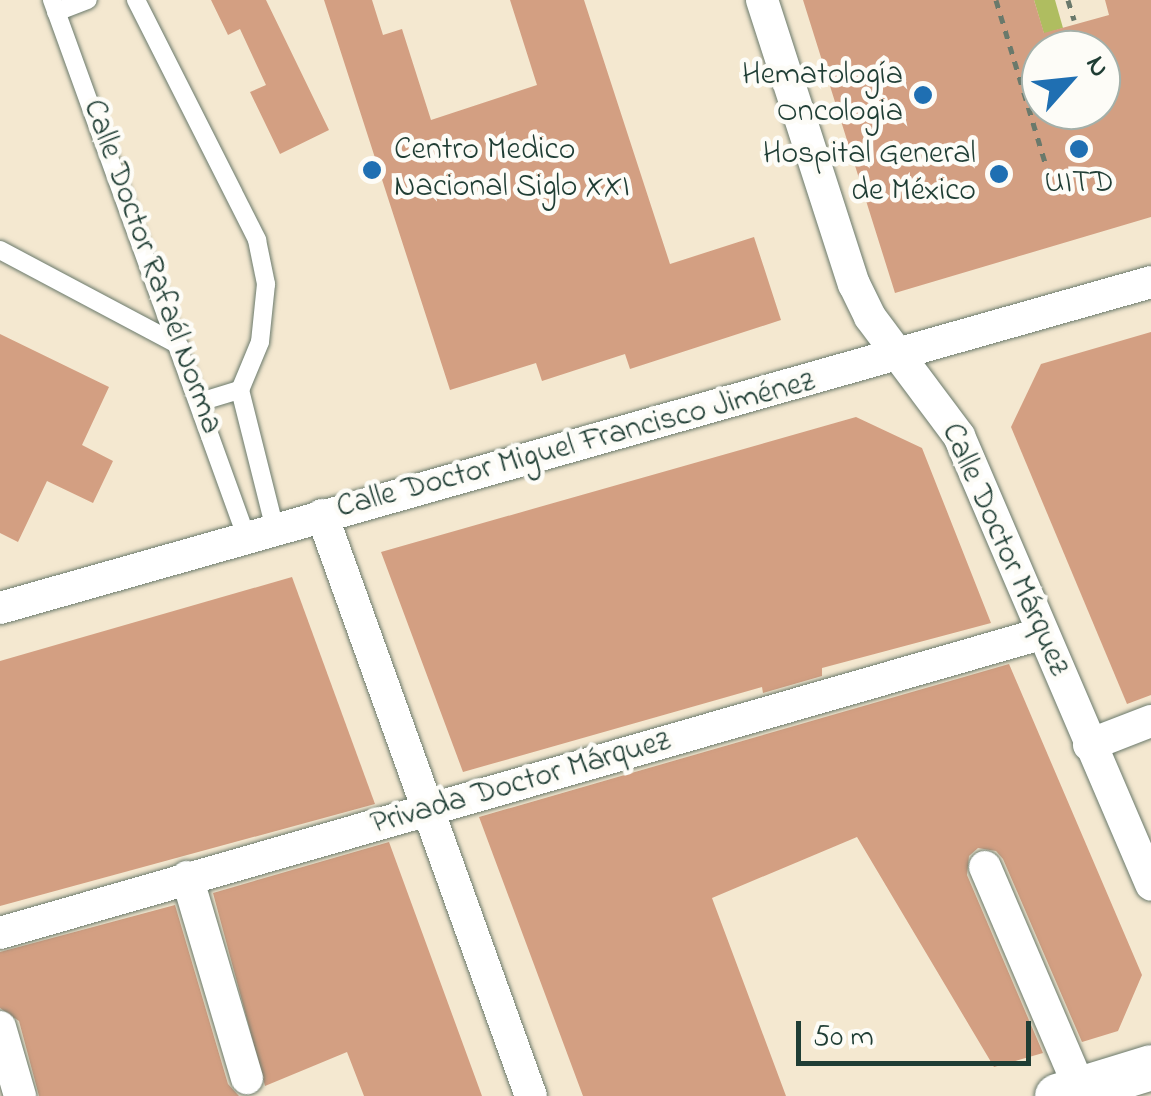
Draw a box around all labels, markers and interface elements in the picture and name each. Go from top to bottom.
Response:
north arrow [1021,30,1121,130]
text: N [1074,49,1119,85]
place label: Hematología Oncologia [742,58,903,133]
marker: Hematología Oncologia [912,84,934,106]
street label: Calle Doctor Rafaél Norma [73,95,229,439]
place label: Centro Medico Nacional Siglo XXI [394,133,630,208]
place label: Hospital General de México [763,137,976,212]
marker: UITD [1068,138,1090,160]
marker: Centro Medico Nacional Siglo XXI [359,157,385,183]
marker: Hospital General de México [986,161,1012,187]
place label: UITD [1044,165,1114,203]
street label: Calle Doctor Miguel Francisco Jiménez [333,364,819,528]
street label: Calle Doctor Márquez [931,418,1077,682]
street label: Privada Doctor Márquez [367,723,675,845]
scale bar [801,1001,1036,1063]
text: 50 m [813,1016,874,1060]

